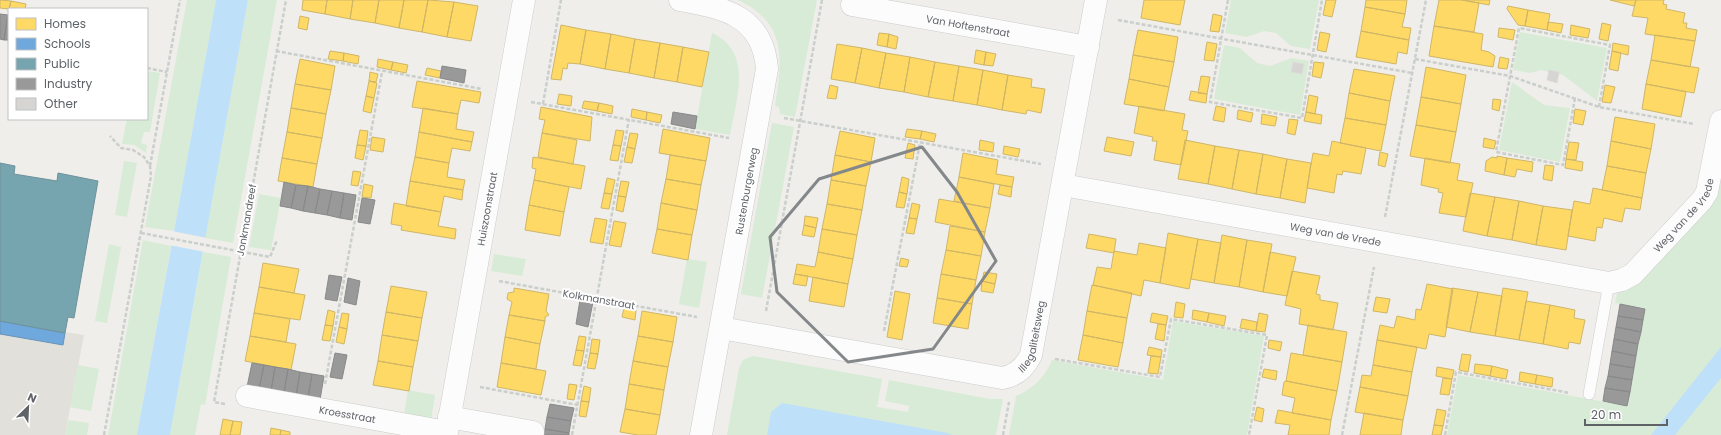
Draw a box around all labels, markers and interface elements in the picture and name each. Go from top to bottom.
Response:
legend [8,8,148,120]
street label: Van Hoftenstraat [925,11,1012,41]
text: Homes [44,15,86,32]
text: Schools [44,35,91,52]
text: Public [44,55,80,72]
text: Industry [44,75,93,92]
text: Other [44,95,78,112]
street label: Rustenburgerweg [731,146,762,236]
street label: Huiszoonstraat [473,170,501,247]
street label: Weg van de Vrede [1650,177,1718,256]
street label: Jonkmandreef [233,183,260,257]
street label: Weg van de Vrede [1289,219,1382,250]
street label: Kolkmanstraat [562,286,637,313]
street label: Illegaliteitsweg [1015,299,1049,376]
north arrow [8,387,48,427]
text: N [25,389,39,407]
scale bar [1585,401,1667,427]
street label: Kroesstraat [318,402,377,427]
text: 20 m [1591,406,1621,423]

